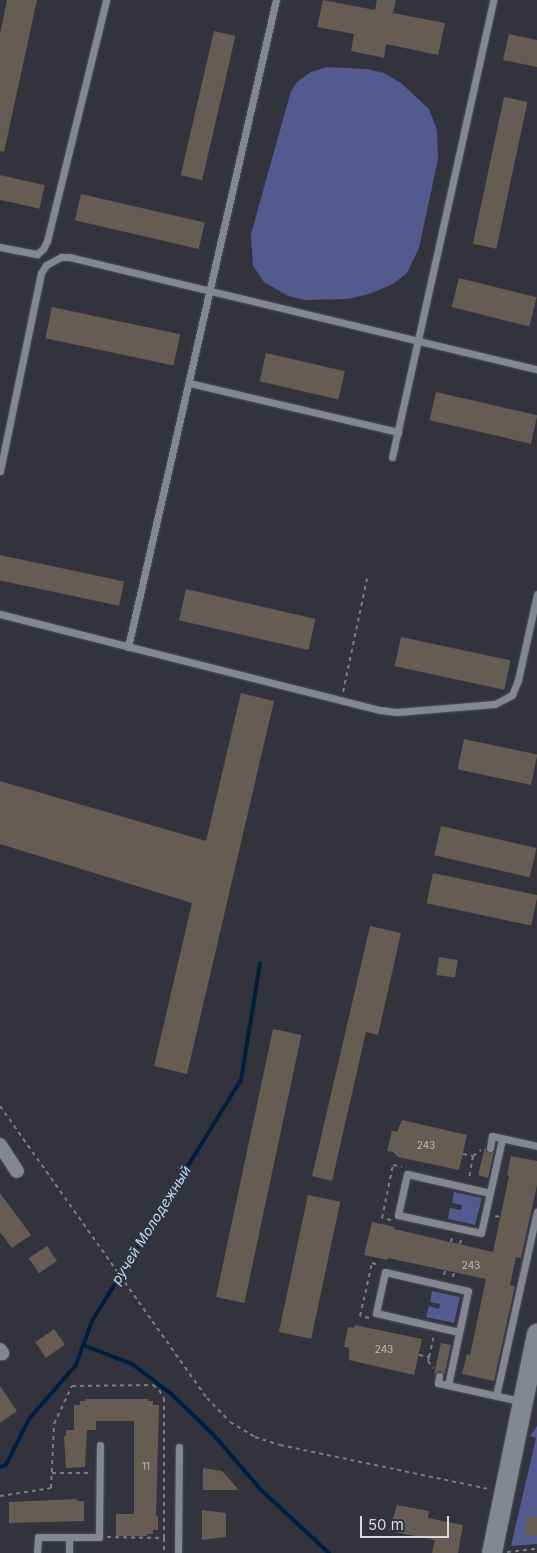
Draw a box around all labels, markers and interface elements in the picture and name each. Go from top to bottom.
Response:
house number: 243 [417,1140,435,1152]
water label: ручей Молодежный [108,1163,194,1287]
house number: 243 [462,1260,480,1272]
house number: 243 [375,1344,393,1356]
house number: 11 [142,1461,150,1473]
scale bar [362,1506,451,1538]
text: 50 m [368,1515,404,1534]

